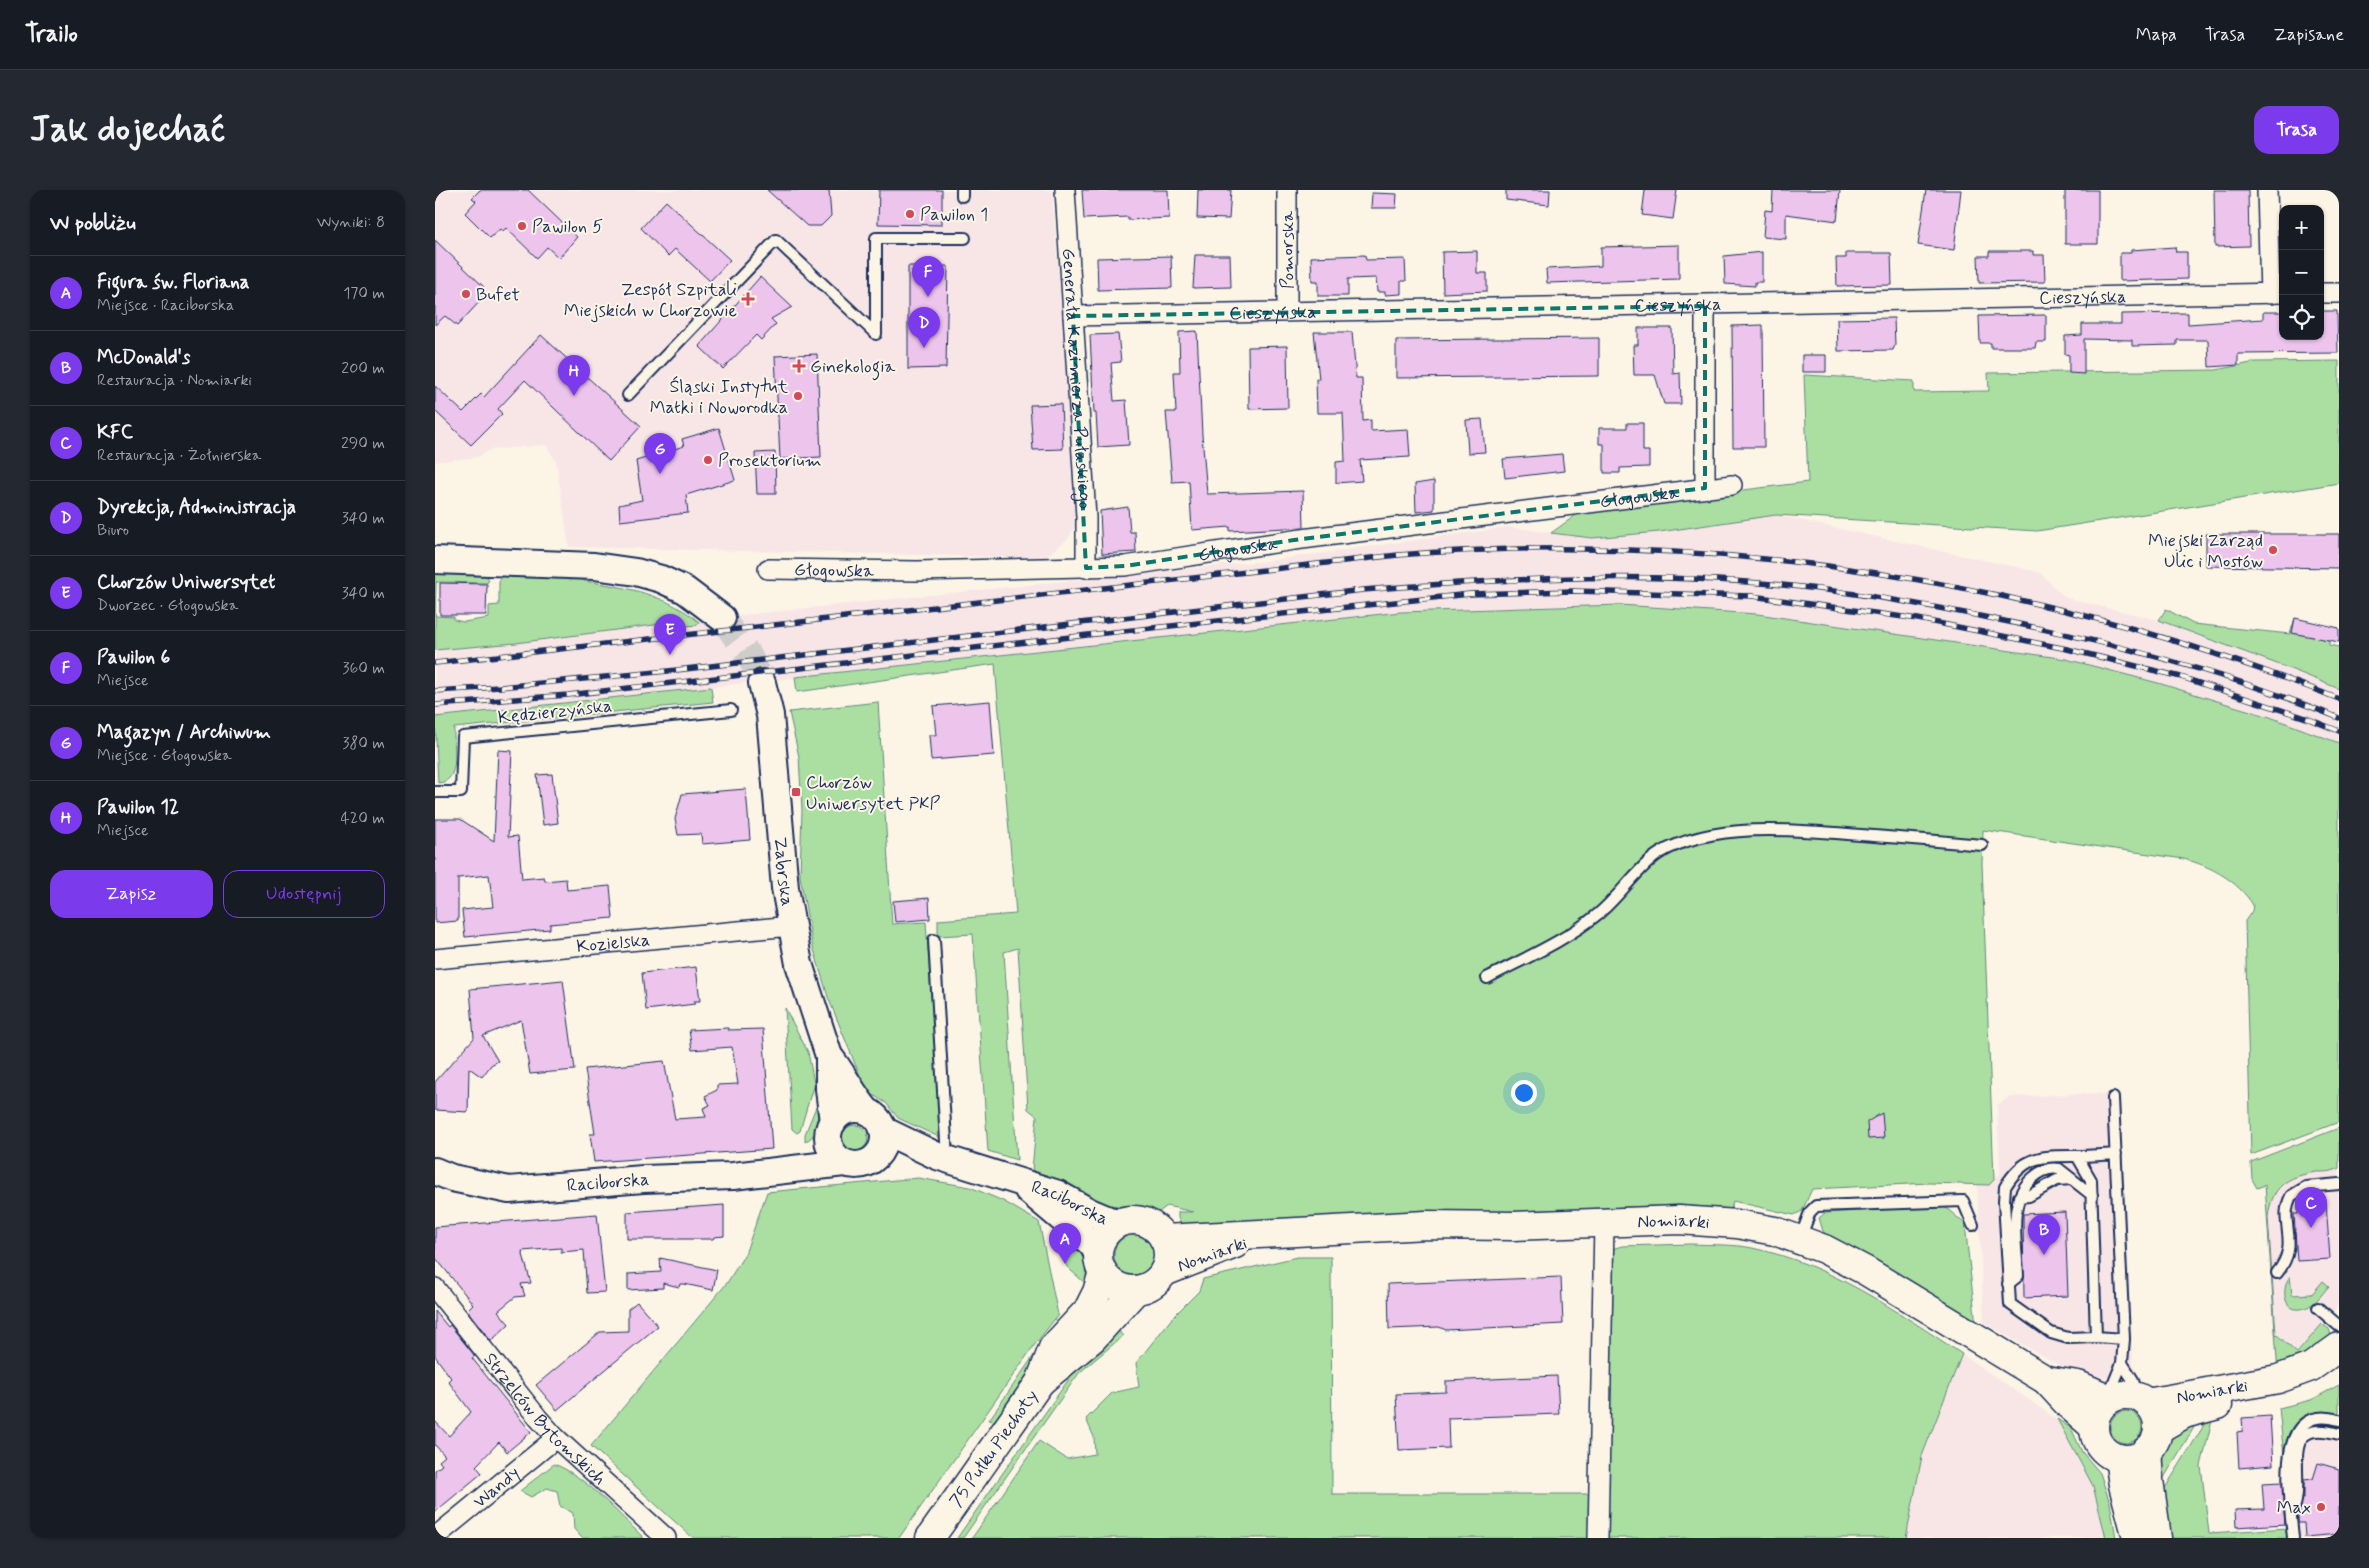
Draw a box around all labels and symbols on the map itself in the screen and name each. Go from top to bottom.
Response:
place label: Pawilon 1 [920,203,988,227]
marker: Pawilon 1 [904,208,916,220]
street label: Pomorska [1276,211,1300,289]
place label: Pawilon 5 [532,215,603,239]
marker: Pawilon 5 [516,220,528,232]
street label: Generała Kazimierza Pułaskiego [1056,248,1096,510]
pin: F [912,256,944,297]
place label: Zespół Szpitali Miejskich w Chorzowie [564,278,737,323]
place label: Bufet [476,283,520,307]
street label: Cieszyńska [2039,285,2127,311]
marker: Bufet [460,288,472,300]
marker: Zespół Szpitali Miejskich w Chorzowie [741,292,755,306]
street label: Cieszyńska [1634,293,1722,318]
street label: Cieszyńska [1229,300,1317,326]
pin: D [908,307,940,348]
pin: H [558,355,590,396]
place label: Ginekologia [810,355,895,381]
marker: Ginekologia [792,359,806,373]
place label: Śląski Instytut Matki i Noworodka [650,375,788,420]
marker: Śląski Instytut Matki i Noworodka [792,390,804,402]
pin: G [644,433,676,474]
place label: Prosektorium [718,449,822,473]
marker: Prosektorium [702,454,714,466]
street label: Głogowska [1598,481,1681,515]
place label: Miejski Zarząd Ulic i Mostów [2148,529,2263,574]
street label: Głogowska [1197,532,1279,568]
marker: Miejski Zarząd Ulic i Mostów [2267,544,2279,556]
street label: Głogowska [794,558,874,583]
pin: E [654,614,686,655]
street label: Kędzierzyńska [497,694,613,730]
place label: Chorzów Uniwersytet PKP [806,771,941,816]
marker: Chorzów Uniwersytet PKP [790,786,802,798]
street label: Zabrska [768,836,799,908]
street label: Kozielska [576,928,651,959]
your location [1511,1080,1537,1106]
street label: Raciborska [566,1168,650,1198]
street label: Raciborska [1028,1175,1112,1231]
pin: C [2295,1187,2327,1228]
street label: Nomiarki [1637,1209,1710,1235]
pin: B [2028,1214,2060,1255]
pin: A [1049,1223,1081,1264]
street label: Nomiarki [1174,1231,1250,1279]
street label: Strzelców Bytomskich [478,1348,611,1491]
street label: Nomiarki [2174,1374,2250,1410]
street label: 75 Pułku Piechoty [944,1385,1044,1512]
street label: Wandy [468,1461,525,1514]
place label: Max [2277,1496,2311,1520]
marker: Max [2315,1501,2327,1513]

